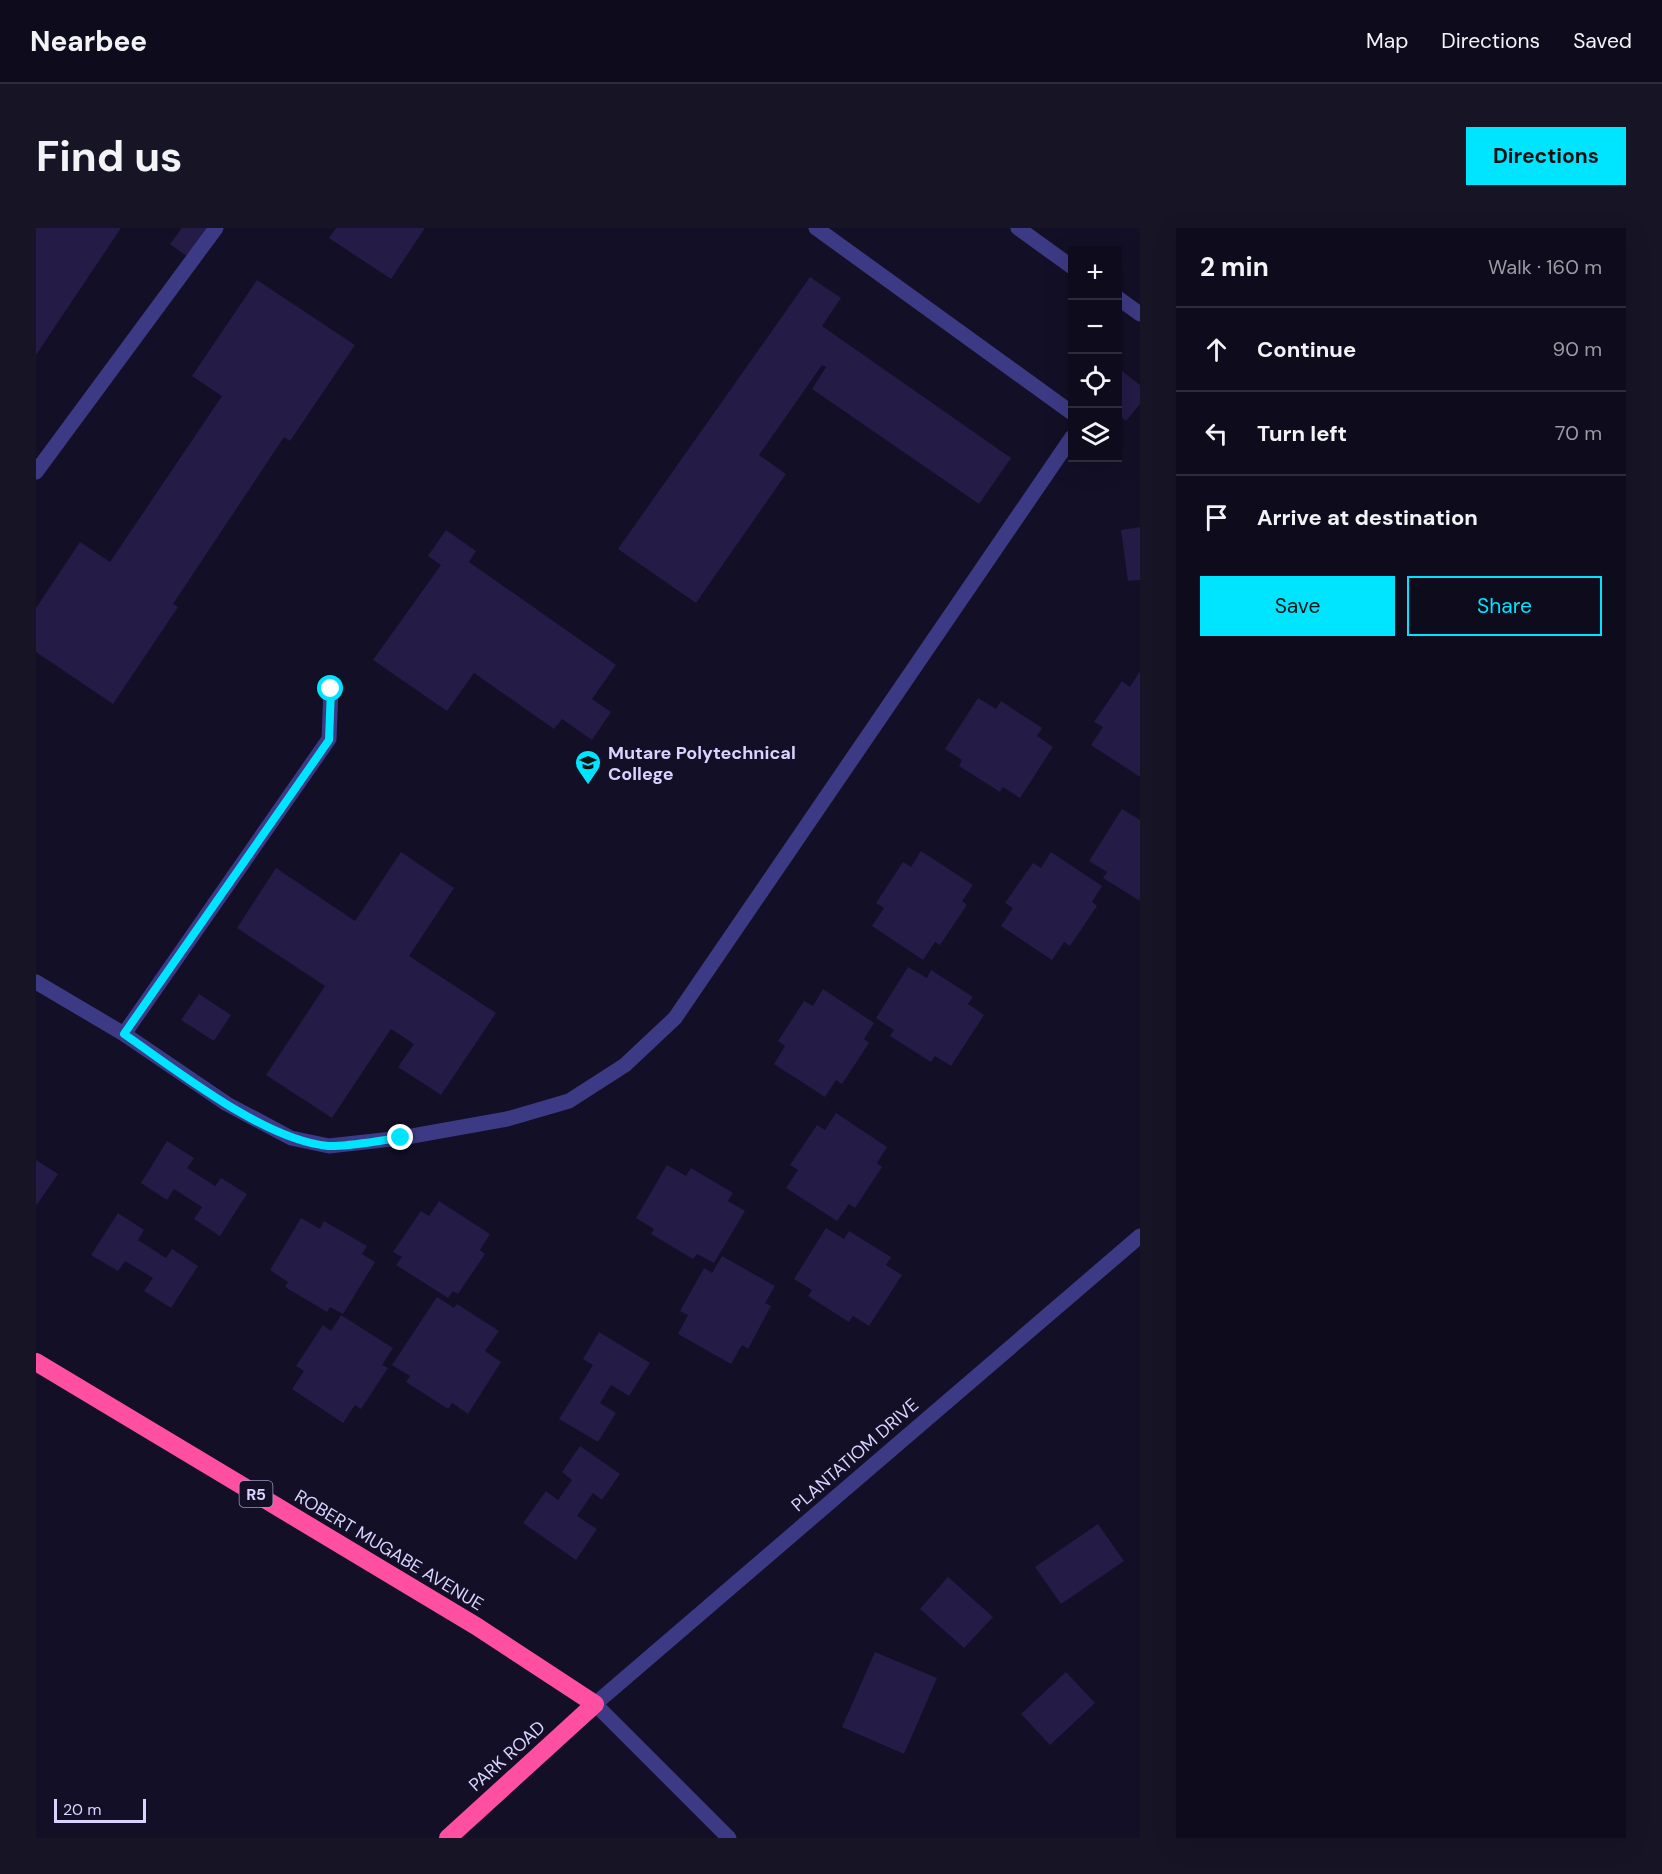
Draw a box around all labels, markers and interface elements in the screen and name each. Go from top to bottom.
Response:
text: Nearbee [30,23,147,60]
text: Map [1366,27,1408,55]
text: Directions [1441,27,1540,55]
text: Saved [1573,27,1632,55]
button: Directions [1466,127,1626,185]
text: Find us [36,129,182,184]
map controls [1068,246,1122,462]
button: + [1068,246,1122,300]
text: 2 min [1200,250,1269,284]
text: Walk · 160 m [1488,254,1602,280]
button: − [1068,300,1122,354]
icon: ahead [1200,333,1233,366]
text: Continue [1257,335,1356,364]
text: 90 m [1553,336,1602,362]
button: locate [1068,354,1122,408]
button: layers [1068,408,1122,462]
icon: left [1200,417,1233,450]
text: Turn left [1257,419,1347,448]
text: 70 m [1555,420,1602,446]
icon: arrive [1200,501,1233,534]
text: Arrive at destination [1257,503,1478,532]
button: Save [1200,576,1395,636]
button: Share [1407,576,1602,636]
route start [317,675,343,701]
place label: Mutare Polytechnical College [608,741,796,786]
school or university icon: Mutare Polytechnical College [573,748,603,786]
route end [387,1124,413,1150]
street label: PLANTATIOM DRIVE [786,1393,924,1517]
road number: R5 [240,1481,272,1507]
street label: ROBERT MUGABE AVENUE [290,1484,488,1616]
street label: PARK ROAD [464,1715,550,1797]
scale bar [54,1796,146,1824]
text: 20 m [63,1799,102,1820]

